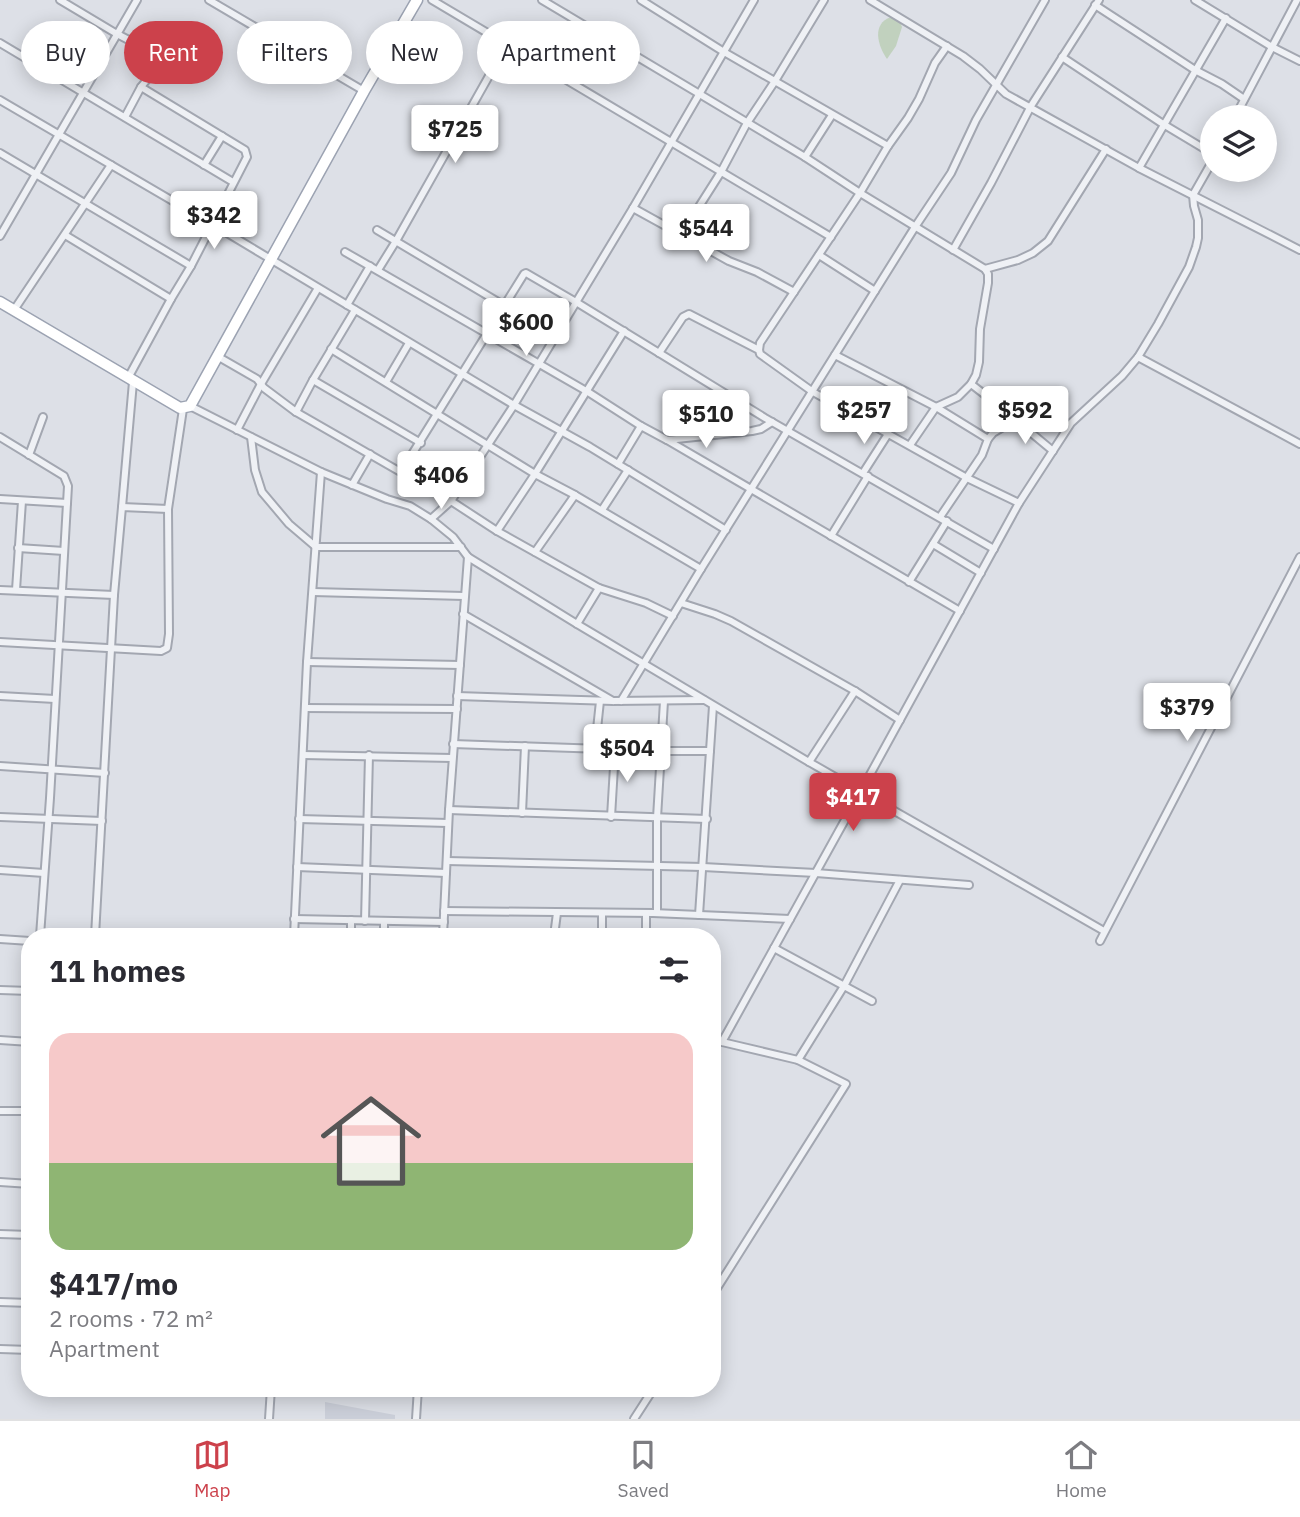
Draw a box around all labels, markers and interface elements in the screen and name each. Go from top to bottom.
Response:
chip: Buy [21,21,110,84]
chip: Rent [124,21,223,84]
chip: Filters [237,21,352,84]
chip: New [366,21,463,84]
chip: Apartment [477,21,640,84]
map controls [1200,105,1277,182]
button: layers [1200,105,1277,182]
pin: $725 [414,106,496,165]
text: $725 [427,113,483,143]
pin: $342 [173,191,255,251]
text: $342 [186,199,242,229]
pin: $544 [665,204,747,264]
text: $544 [678,212,734,242]
pin: $600 [485,298,567,358]
text: $600 [498,306,554,336]
pin: $257 [823,386,905,446]
pin: $592 [984,386,1066,446]
pin: $510 [665,391,747,450]
text: $257 [836,394,892,424]
text: $592 [997,394,1053,424]
text: $510 [678,398,734,428]
pin: $406 [400,452,482,511]
text: $406 [413,459,469,489]
pin: $379 [1146,684,1228,743]
text: $379 [1159,691,1215,721]
pin: $504 [586,724,668,784]
text: $504 [599,732,655,762]
pin: $417 [812,774,894,833]
text: $417 [825,781,881,811]
text: 11 homes [49,951,186,990]
icon: filters [655,951,693,989]
icon: home [308,1078,434,1204]
text: $417/mo [49,1264,178,1303]
text: 2 rooms · 72 m² [49,1303,213,1333]
text: Apartment [49,1333,160,1363]
tab: Map [193,1436,231,1502]
tab: Saved [618,1436,669,1502]
tab: Home [1056,1436,1107,1502]

